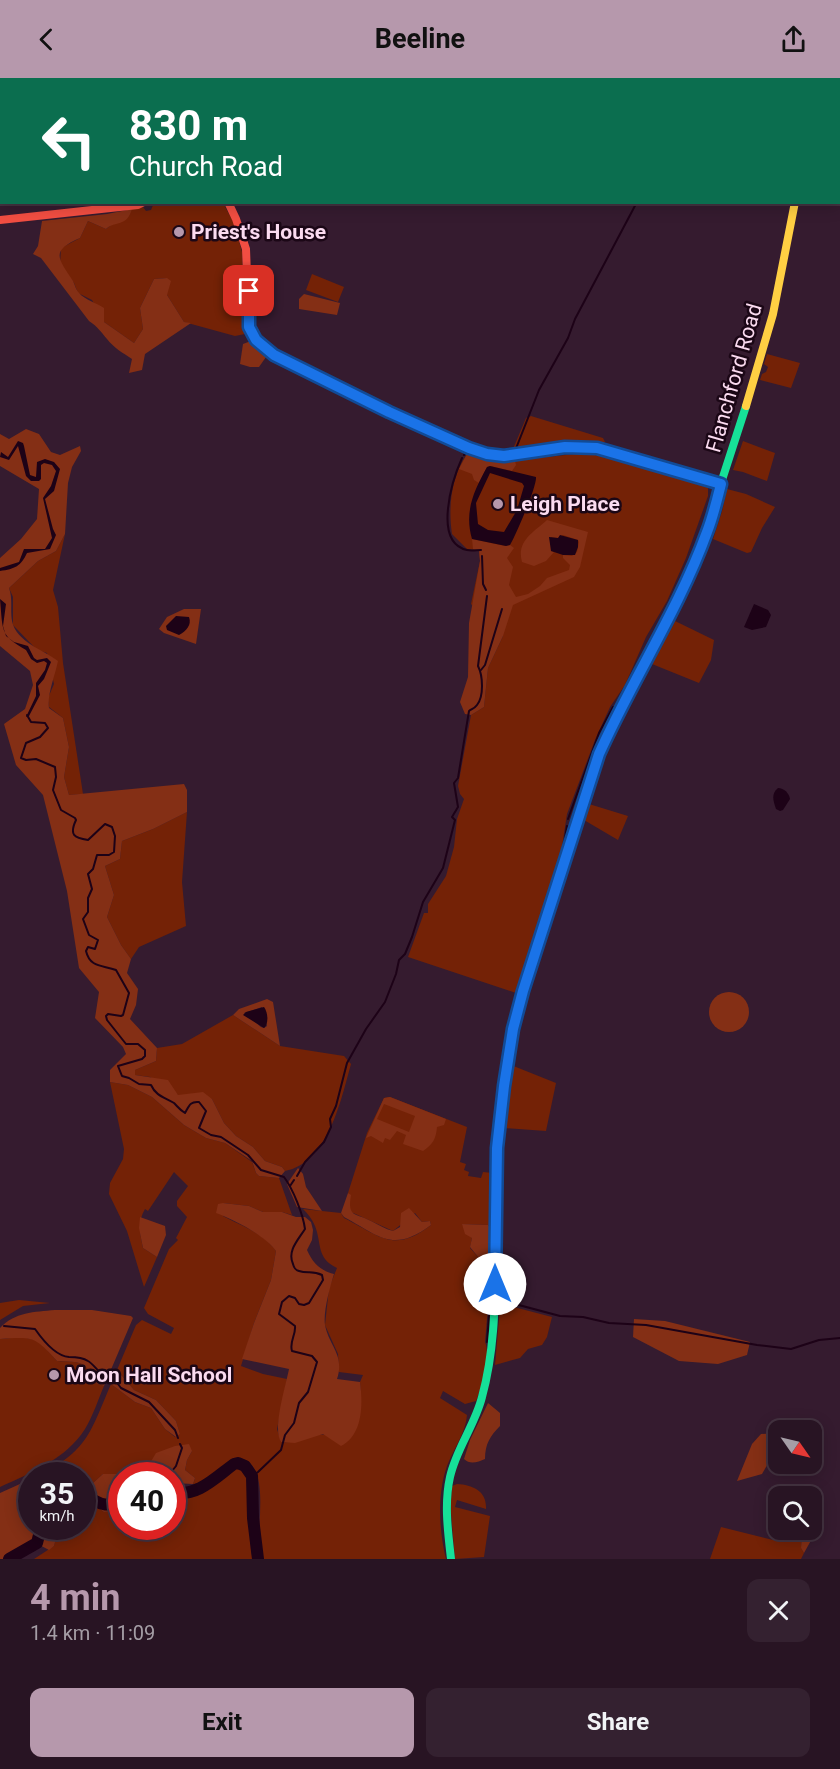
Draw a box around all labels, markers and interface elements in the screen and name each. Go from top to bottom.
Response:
icon: back [30,23,63,56]
text: Beeline [375,23,465,55]
icon: share [777,23,810,56]
text: 830 m [129,101,248,150]
icon: left [30,102,108,180]
text: Church Road [129,151,283,183]
place label: Priest's House [191,220,326,244]
marker: Priest's House [172,225,186,239]
pin [223,265,274,316]
icon: arrive [232,274,265,307]
street label: Flanchford Road [701,301,767,455]
place label: Leigh Place [510,492,620,516]
marker: Leigh Place [491,497,505,511]
position arrow [463,1252,527,1316]
place label: Moon Hall School [66,1363,232,1387]
marker: Moon Hall School [47,1368,61,1382]
north arrow [768,1420,822,1474]
map controls [768,1420,822,1540]
speed limit sign: 40 [108,1462,186,1540]
text: 35 [40,1476,74,1511]
button: search [768,1486,822,1540]
text: km/h [39,1507,75,1525]
text: 4 min [30,1577,121,1619]
button: close [747,1579,810,1642]
text: 1.4 km · 11:09 [30,1621,155,1645]
button: Exit [30,1688,414,1757]
button: Share [426,1688,810,1757]

